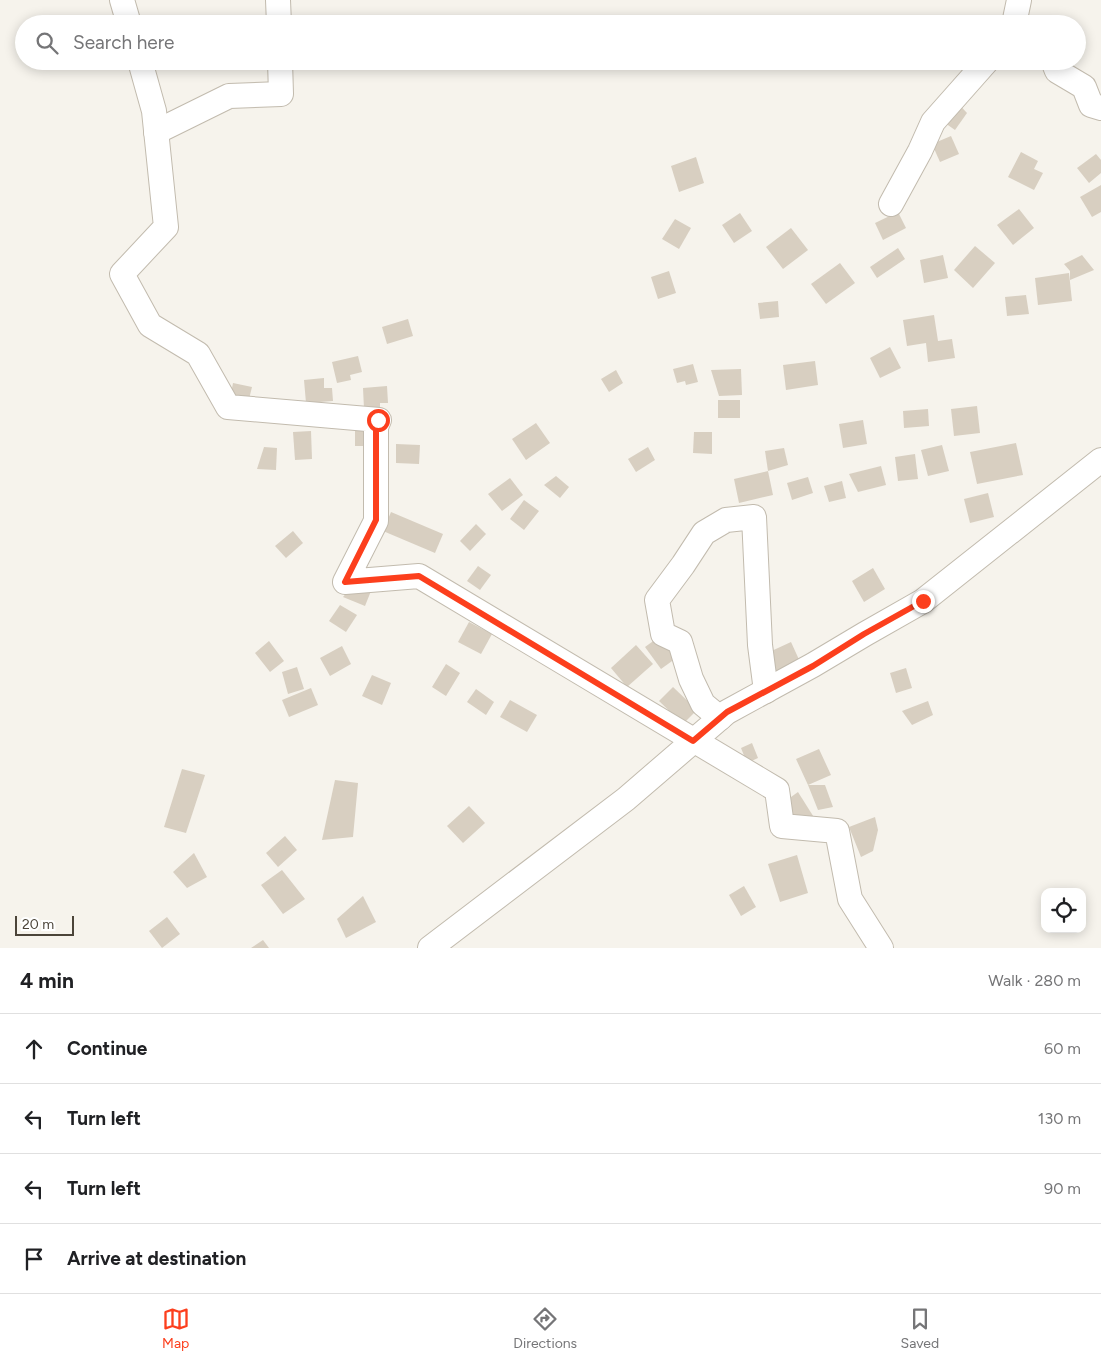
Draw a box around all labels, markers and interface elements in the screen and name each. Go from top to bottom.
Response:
search box [15,15,1086,70]
icon: search [33,29,61,57]
text: Search here [73,31,175,54]
route start [367,409,390,432]
route end [912,590,935,613]
map controls [1041,888,1086,933]
button: locate [1041,888,1086,933]
scale bar [15,913,74,936]
text: 20 m [22,916,54,933]
text: 4 min [20,968,74,993]
text: Walk · 280 m [988,971,1081,990]
icon: ahead [20,1035,48,1063]
text: Continue [67,1037,147,1060]
text: 60 m [1044,1039,1081,1058]
icon: left [20,1105,48,1133]
text: Turn left [67,1107,141,1130]
text: 130 m [1038,1109,1081,1128]
icon: left [20,1175,48,1203]
text: Turn left [67,1177,141,1200]
text: 90 m [1044,1179,1081,1198]
icon: arrive [20,1245,48,1273]
text: Arrive at destination [67,1247,246,1270]
tab: Map [162,1305,190,1352]
tab: Directions [513,1305,577,1352]
tab: Saved [901,1305,939,1352]

